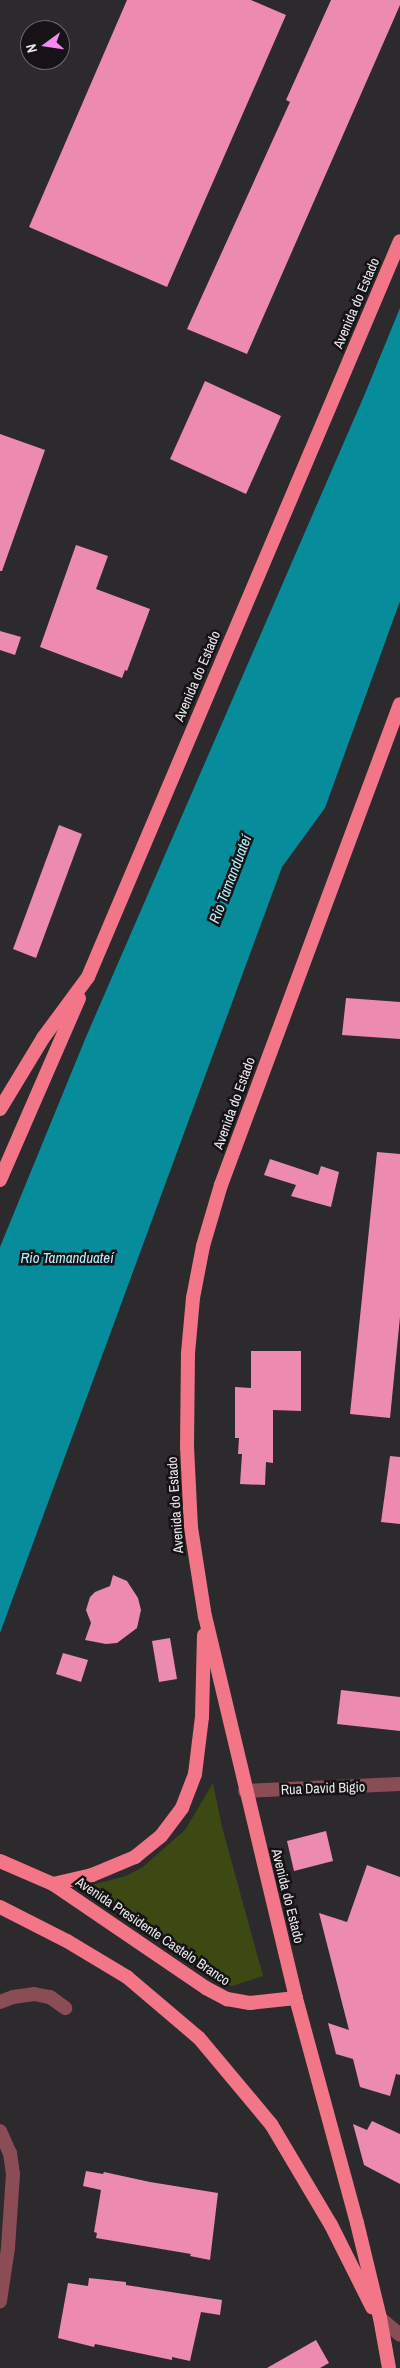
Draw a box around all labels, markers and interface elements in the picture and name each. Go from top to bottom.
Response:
north arrow [20,20,70,70]
text: N [22,42,41,55]
street label: Avenida do Estado [329,255,383,351]
street label: Avenida do Estado [170,628,224,724]
water label: Rio Tamanduateí [205,832,255,926]
street label: Avenida do Estado [210,1055,258,1151]
water label: Rio Tamanduateí [20,1249,114,1267]
street label: Avenida do Estado [163,1456,187,1554]
street label: Rua David Bigio [281,1778,365,1798]
street label: Avenida do Estado [268,1847,308,1945]
street label: Avenida Presidente Castelo Branco [73,1873,233,1989]

